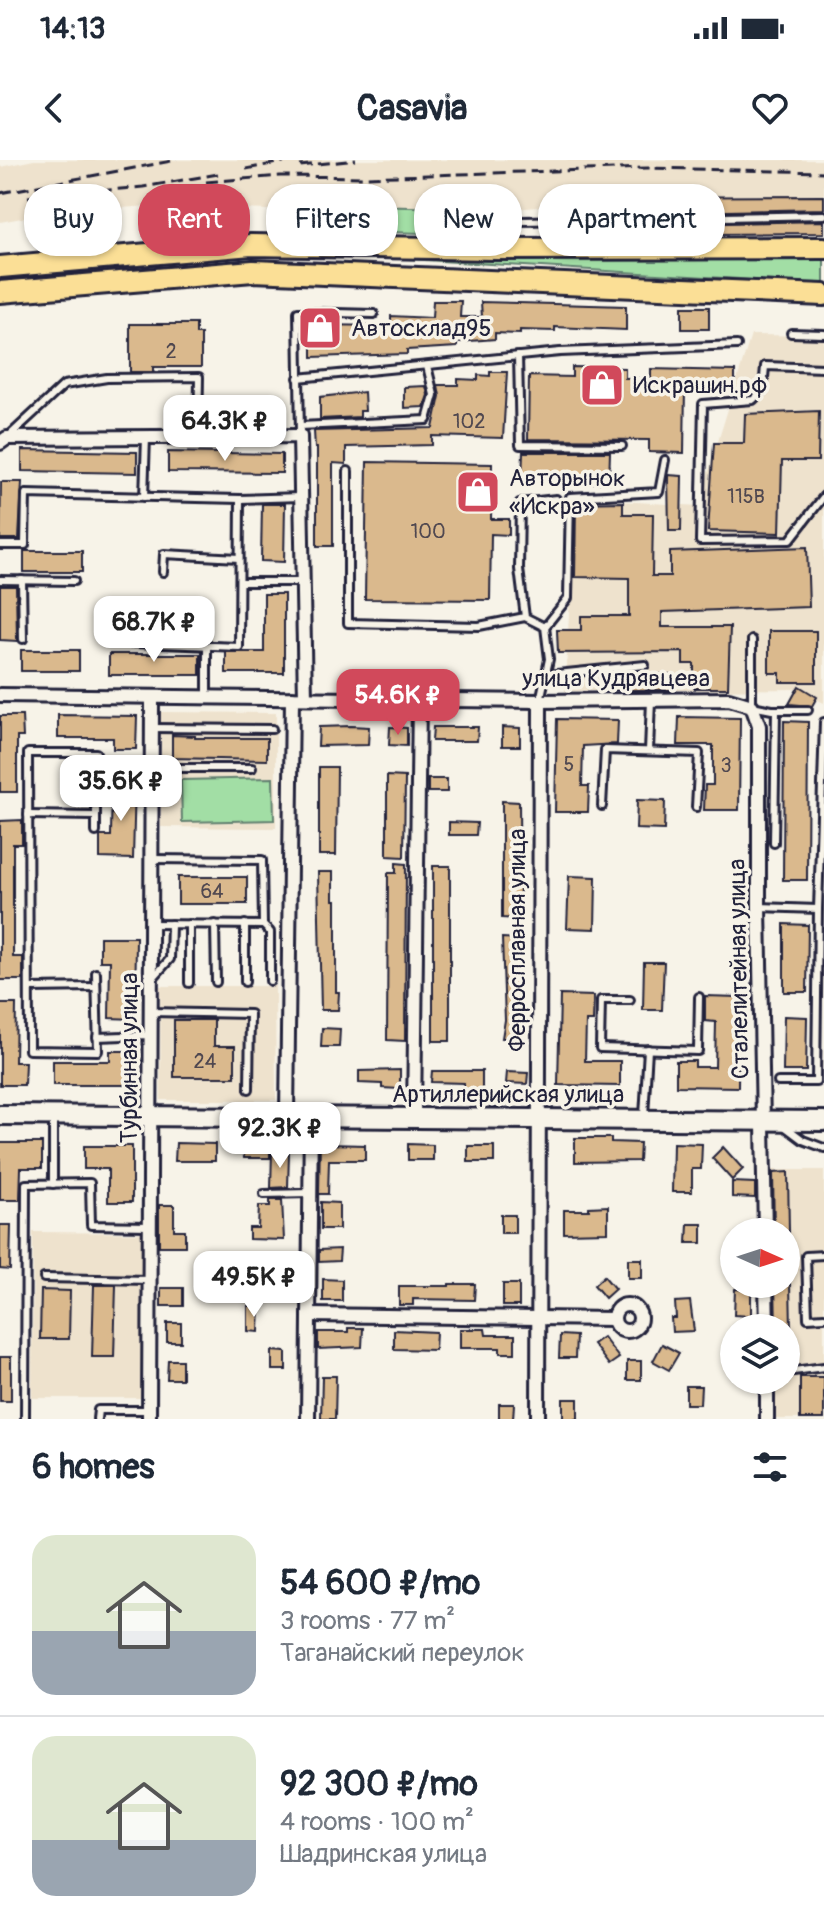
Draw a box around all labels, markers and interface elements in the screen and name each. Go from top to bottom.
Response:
text: 14:13 [40,10,106,47]
icon: back [32,86,76,130]
text: Casavia [356,86,468,131]
icon: heart [748,86,792,130]
chip: Buy [24,184,122,256]
chip: Rent [138,184,250,256]
chip: Filters [266,184,398,256]
chip: New [414,184,522,256]
chip: Apartment [538,184,725,256]
shop icon: Автосклад95 [296,304,344,352]
place label: Автосклад95 [351,314,491,343]
house number: 2 [165,339,177,364]
shop icon: Искрашин.рф [578,361,626,409]
place label: Искрашин.рф [633,371,768,400]
pin: 64.3K ₽ [151,395,299,463]
text: 64.3K ₽ [181,405,269,437]
house number: 102 [453,409,485,434]
place label: Авторынок «Искра» [509,464,625,521]
shop icon: Авторынок «Искра» [454,468,502,516]
house number: 115В [727,484,765,509]
house number: 100 [410,519,446,544]
pin: 68.7K ₽ [80,596,228,664]
text: 68.7K ₽ [112,606,196,638]
street label: улица Кудрявцева [521,664,710,693]
pin: 54.6K ₽ [324,669,472,737]
text: 54.6K ₽ [355,679,441,711]
house number: 5 [564,752,574,777]
house number: 3 [720,753,732,778]
pin: 35.6K ₽ [47,755,195,823]
text: 35.6K ₽ [78,765,164,797]
street label: Ферросплавная улица [503,829,532,1051]
street label: Сталелитейная улица [723,859,755,1079]
house number: 64 [200,879,224,904]
street label: Турбинная улица [115,973,144,1143]
house number: 24 [194,1049,217,1074]
street label: Артиллерийская улица [392,1080,624,1109]
pin: 92.3K ₽ [206,1102,354,1170]
text: 92.3K ₽ [237,1112,323,1144]
north arrow [720,1218,800,1298]
map controls [720,1218,800,1394]
pin: 49.5K ₽ [180,1251,328,1319]
text: 49.5K ₽ [211,1261,297,1293]
button: layers [720,1314,800,1394]
icon: filters [748,1445,792,1489]
text: 6 homes [32,1446,155,1489]
text: 54 600 ₽/mo [280,1562,480,1605]
icon: home [96,1567,192,1663]
text: 3 rooms · 77 m² [280,1605,455,1637]
text: Таганайский переулок [280,1637,525,1669]
text: 92 300 ₽/mo [280,1763,478,1806]
icon: home [96,1768,192,1864]
text: 4 rooms · 100 m² [280,1806,474,1838]
text: Шадринская улица [280,1838,487,1870]

